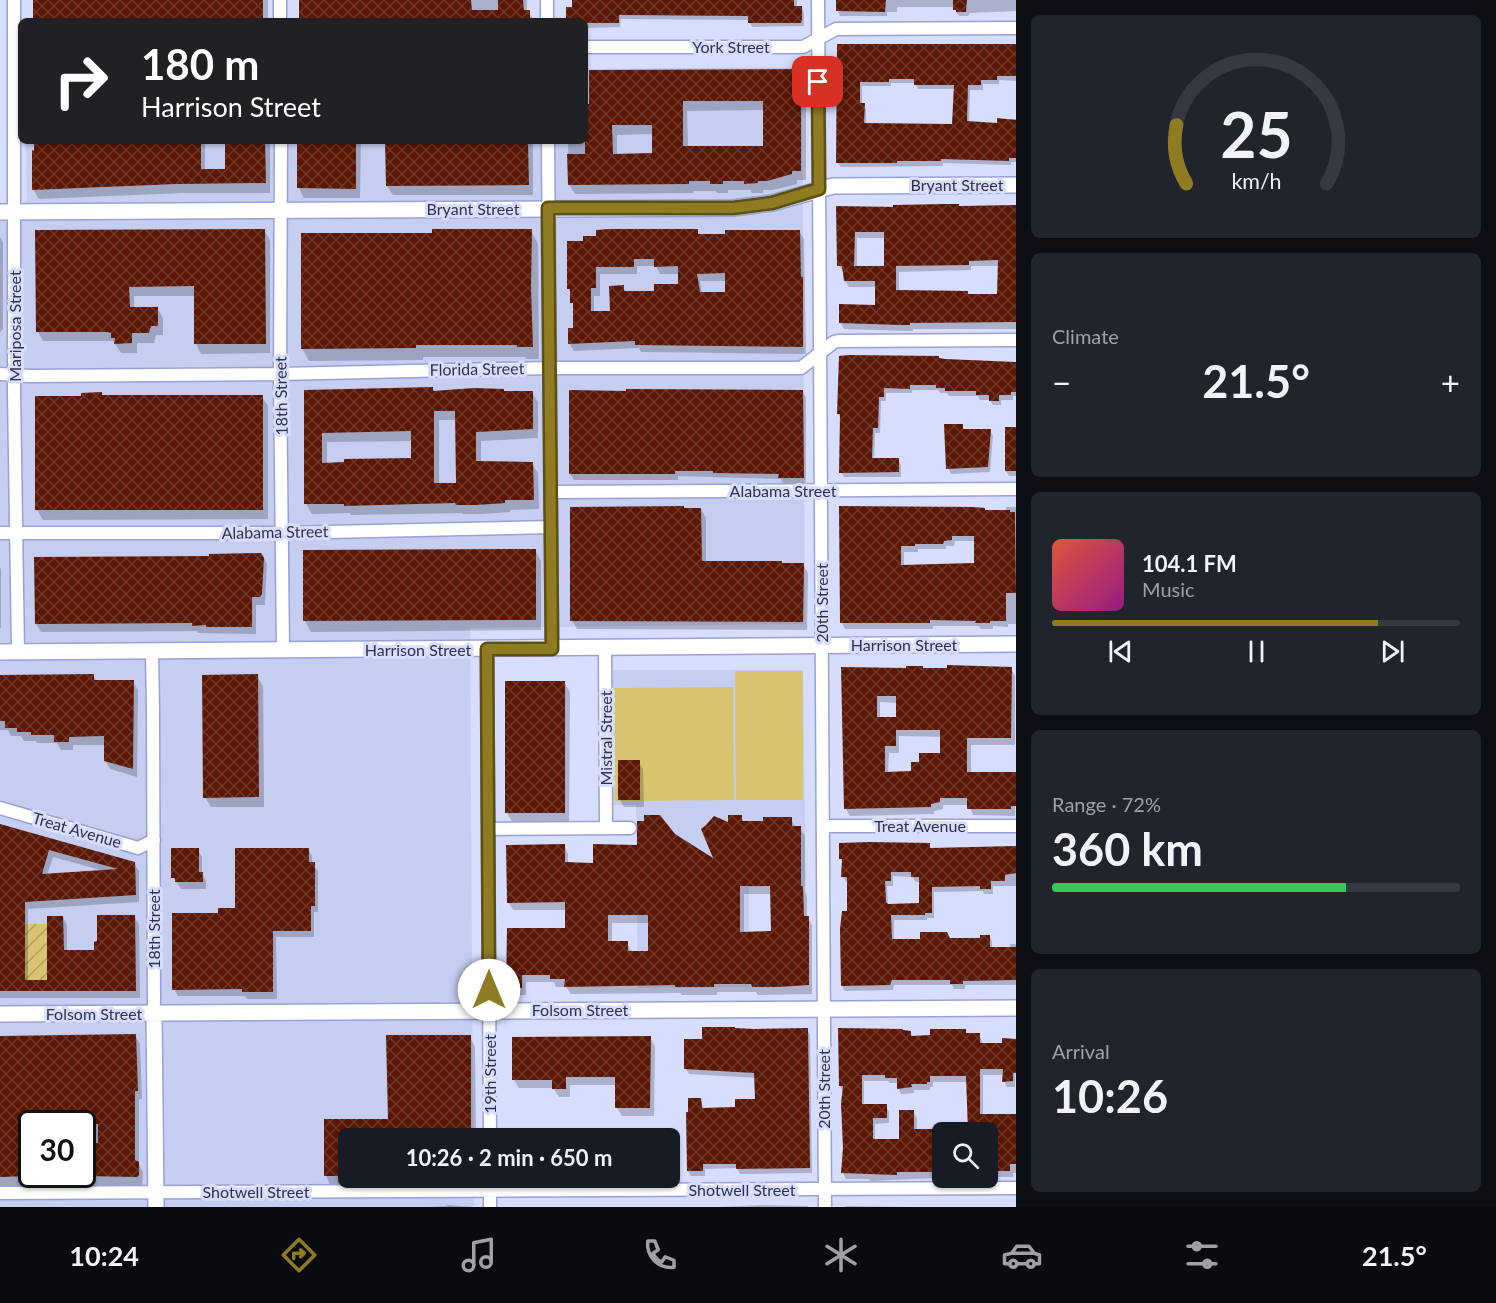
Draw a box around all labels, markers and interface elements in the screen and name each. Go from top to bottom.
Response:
street label: York Street [692,37,770,56]
text: 180 m [141,39,259,89]
icon: right [42,42,120,120]
pin [792,56,843,107]
icon: arrive [801,65,834,98]
text: Harrison Street [141,90,321,123]
text: 25 [1220,96,1292,171]
text: km/h [1231,168,1281,194]
street label: Bryant Street [911,175,1004,194]
street label: Bryant Street [427,199,520,218]
street label: Mariposa Street [5,270,24,382]
text: Climate [1052,324,1119,348]
text: 21.5° [1202,354,1310,408]
street label: 18th Street [270,356,291,436]
street label: Florida Street [430,358,525,379]
text: − [1052,362,1071,402]
text: + [1441,362,1460,402]
street label: Alabama Street [730,481,837,500]
street label: Alabama Street [221,521,329,542]
text: 104.1 FM [1142,550,1237,577]
street label: 20th Street [812,563,831,643]
text: Music [1142,577,1195,601]
street label: Harrison Street [851,635,958,654]
icon: previous [1104,635,1137,668]
icon: pause [1240,635,1273,668]
icon: next [1376,635,1409,668]
street label: Harrison Street [365,640,472,659]
street label: Mistral Street [596,690,615,785]
text: Range · 72% [1052,792,1161,816]
street label: Treat Avenue [30,808,124,851]
street label: Treat Avenue [874,816,966,835]
text: 360 km [1052,822,1203,876]
street label: 18th Street [144,889,163,969]
position arrow [457,958,521,1022]
street label: Folsom Street [532,1000,629,1019]
street label: Folsom Street [46,1004,143,1023]
street label: 19th Street [480,1034,499,1114]
text: Arrival [1052,1039,1110,1063]
street label: 20th Street [814,1049,833,1129]
text: 10:26 [1052,1069,1168,1123]
speed limit sign: 30 [18,1110,96,1188]
map controls [932,1122,998,1188]
button: search [932,1122,998,1188]
text: 10:26 · 2 min · 650 m [406,1144,612,1171]
street label: Shotwell Street [689,1180,796,1199]
street label: Shotwell Street [203,1182,310,1201]
icon: directions [278,1234,320,1276]
icon: music [458,1234,500,1276]
icon: phone [639,1234,681,1276]
icon: climate [820,1234,862,1276]
icon: car [1001,1234,1043,1276]
icon: filters [1181,1234,1223,1276]
text: 10:24 [69,1239,139,1272]
text: 21.5° [1362,1239,1427,1272]

